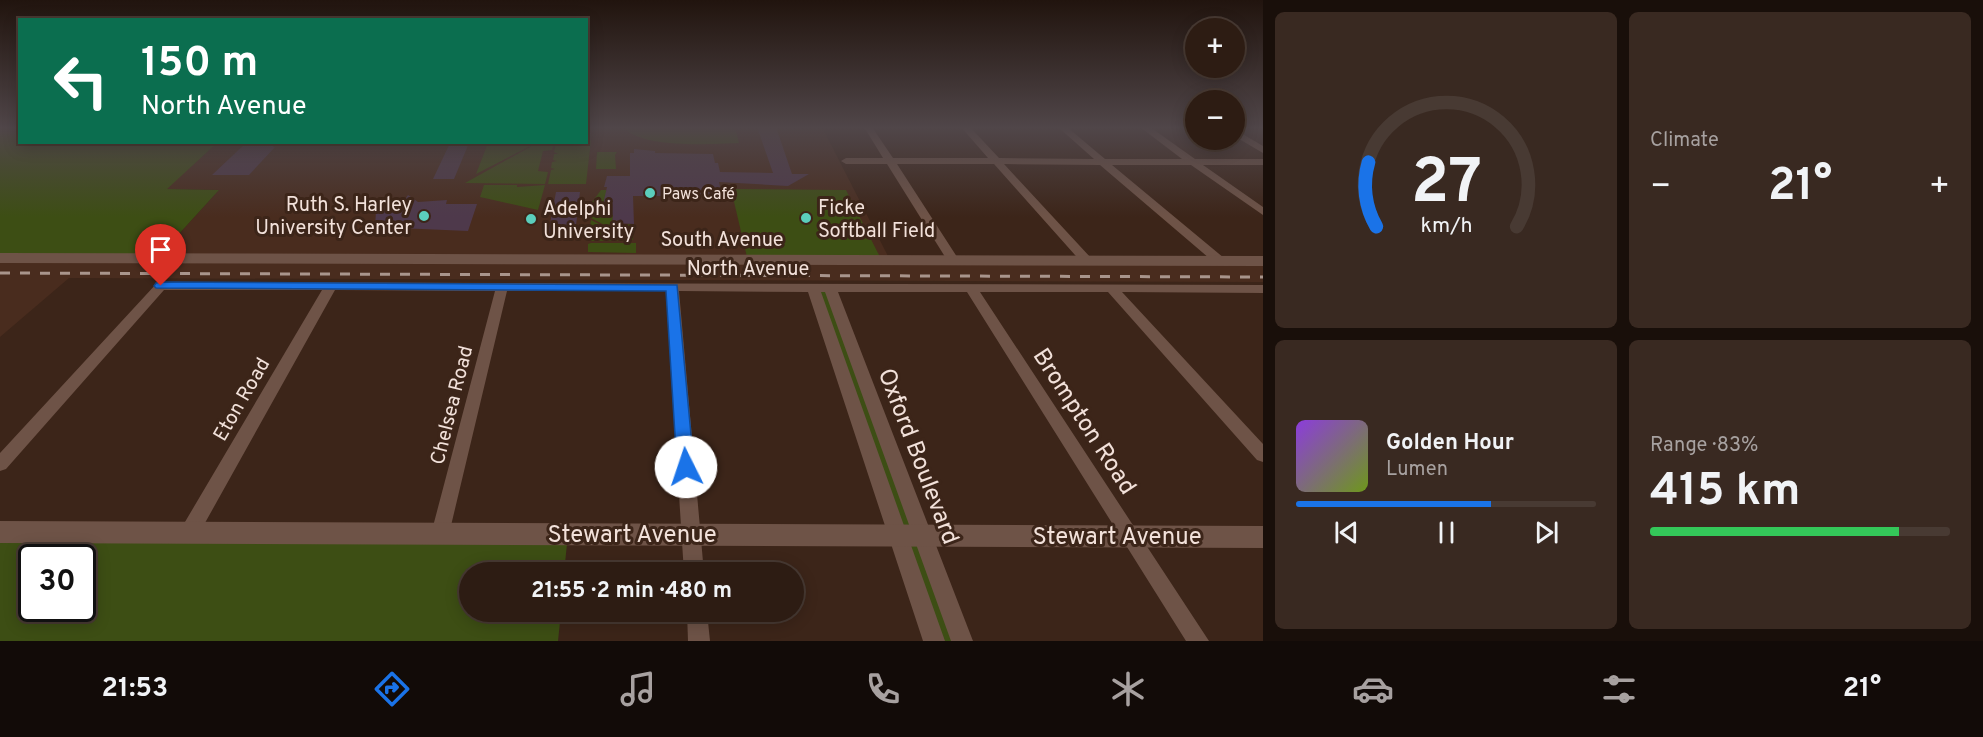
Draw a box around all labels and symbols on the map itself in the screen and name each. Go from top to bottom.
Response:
place label: Paws Café [662,185,735,205]
marker: Paws Café [643,186,657,200]
place label: Ruth S. Harley University Center [255,193,412,242]
place label: Ficke Softball Field [818,196,935,245]
place label: Adelphi University [543,197,634,246]
marker: Ruth S. Harley University Center [417,209,431,223]
marker: Ficke Softball Field [799,211,813,225]
marker: Adelphi University [524,212,538,226]
pin [135,224,186,286]
street label: South Avenue [660,228,784,254]
street label: North Avenue [687,257,809,283]
street label: Chelsea Road [426,343,480,468]
street label: Brompton Road [1025,343,1142,501]
street label: Eton Road [208,353,277,447]
street label: Oxford Boulevard [870,364,964,549]
position arrow [654,435,718,499]
street label: Stewart Avenue [547,521,717,551]
street label: Stewart Avenue [1032,523,1202,553]
speed limit sign: 30 [18,544,96,622]

